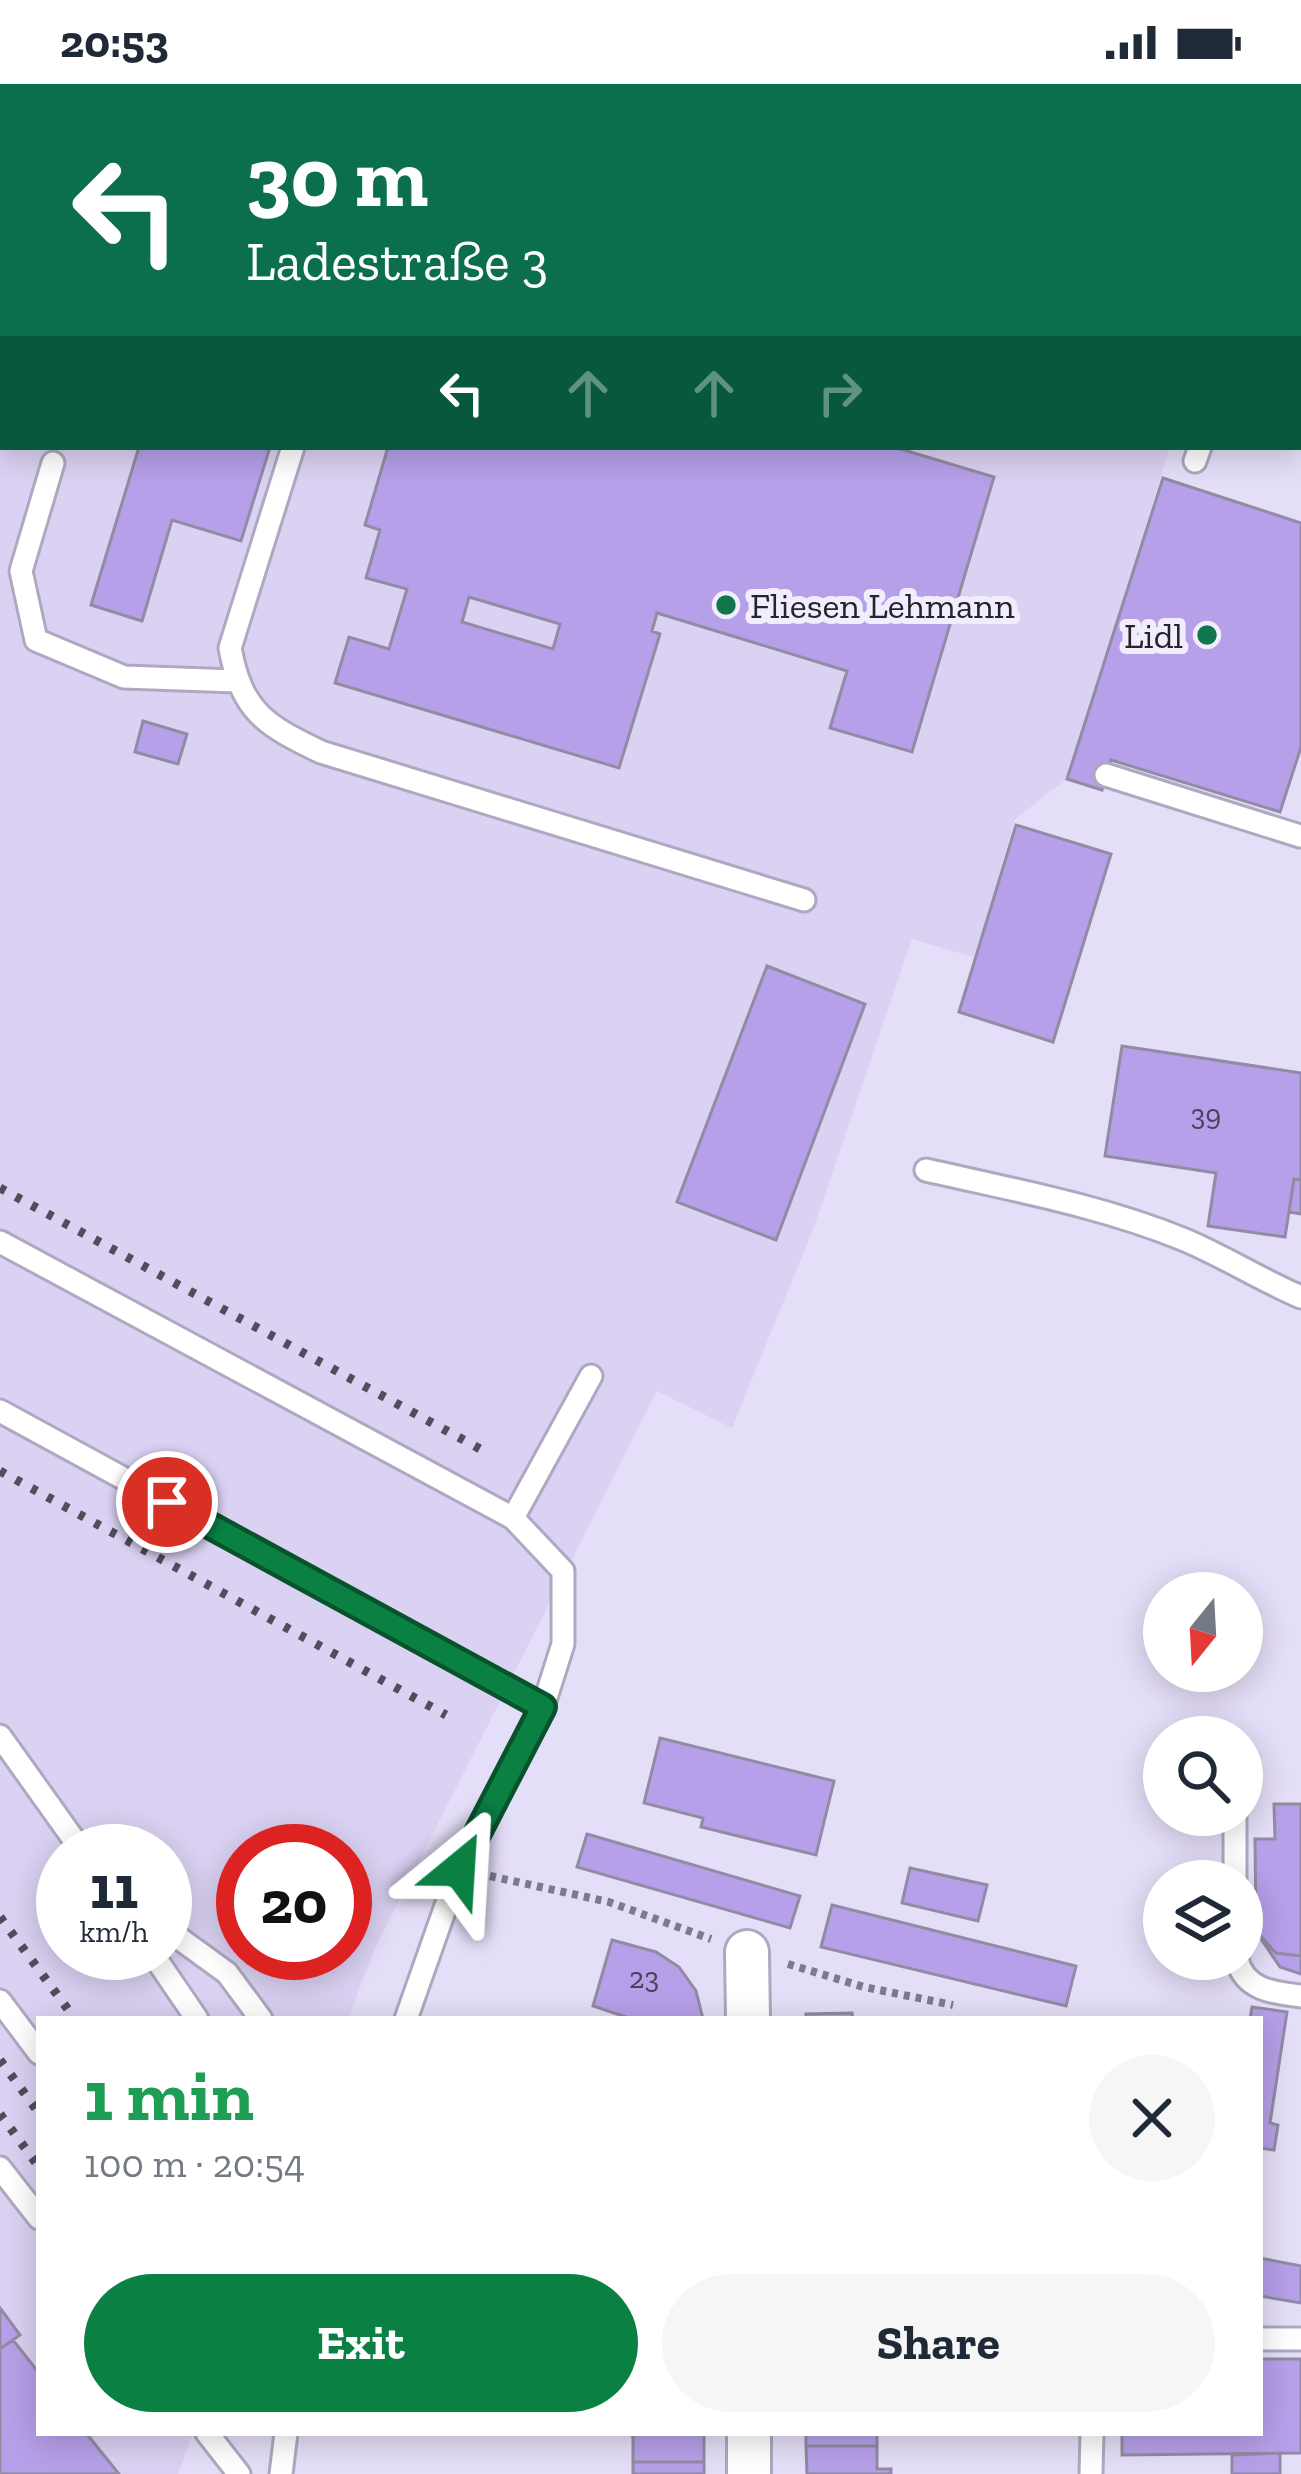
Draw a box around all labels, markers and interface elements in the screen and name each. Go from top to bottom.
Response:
text: 20:53 [60,15,169,69]
text: 30 m [246,127,428,228]
icon: left [48,132,204,288]
text: Ladestraße 3 [246,229,548,294]
icon: left [429,360,495,426]
icon: ahead [555,360,621,426]
icon: ahead [681,360,747,426]
icon: right [807,360,873,426]
place label: Fliesen Lehmann [750,584,1015,627]
marker: Fliesen Lehmann [713,592,739,618]
place label: Lidl [1124,614,1183,657]
marker: Lidl [1194,622,1220,648]
house number: 39 [1191,1097,1221,1133]
pin [116,1451,218,1553]
icon: arrive [134,1469,200,1535]
north arrow [1143,1572,1263,1692]
map controls [1143,1572,1263,1980]
button: search [1143,1716,1263,1836]
position arrow [396,1806,522,1932]
speed limit sign: 20 [216,1824,372,1980]
text: 11 [90,1851,138,1923]
button: layers [1143,1860,1263,1980]
text: km/h [80,1914,148,1950]
house number: 23 [629,1960,659,1996]
text: 1 min [84,2052,254,2138]
button: close [1089,2055,1215,2181]
text: 100 m · 20:54 [84,2140,305,2187]
button: Exit [84,2274,638,2412]
button: Share [662,2274,1215,2412]

